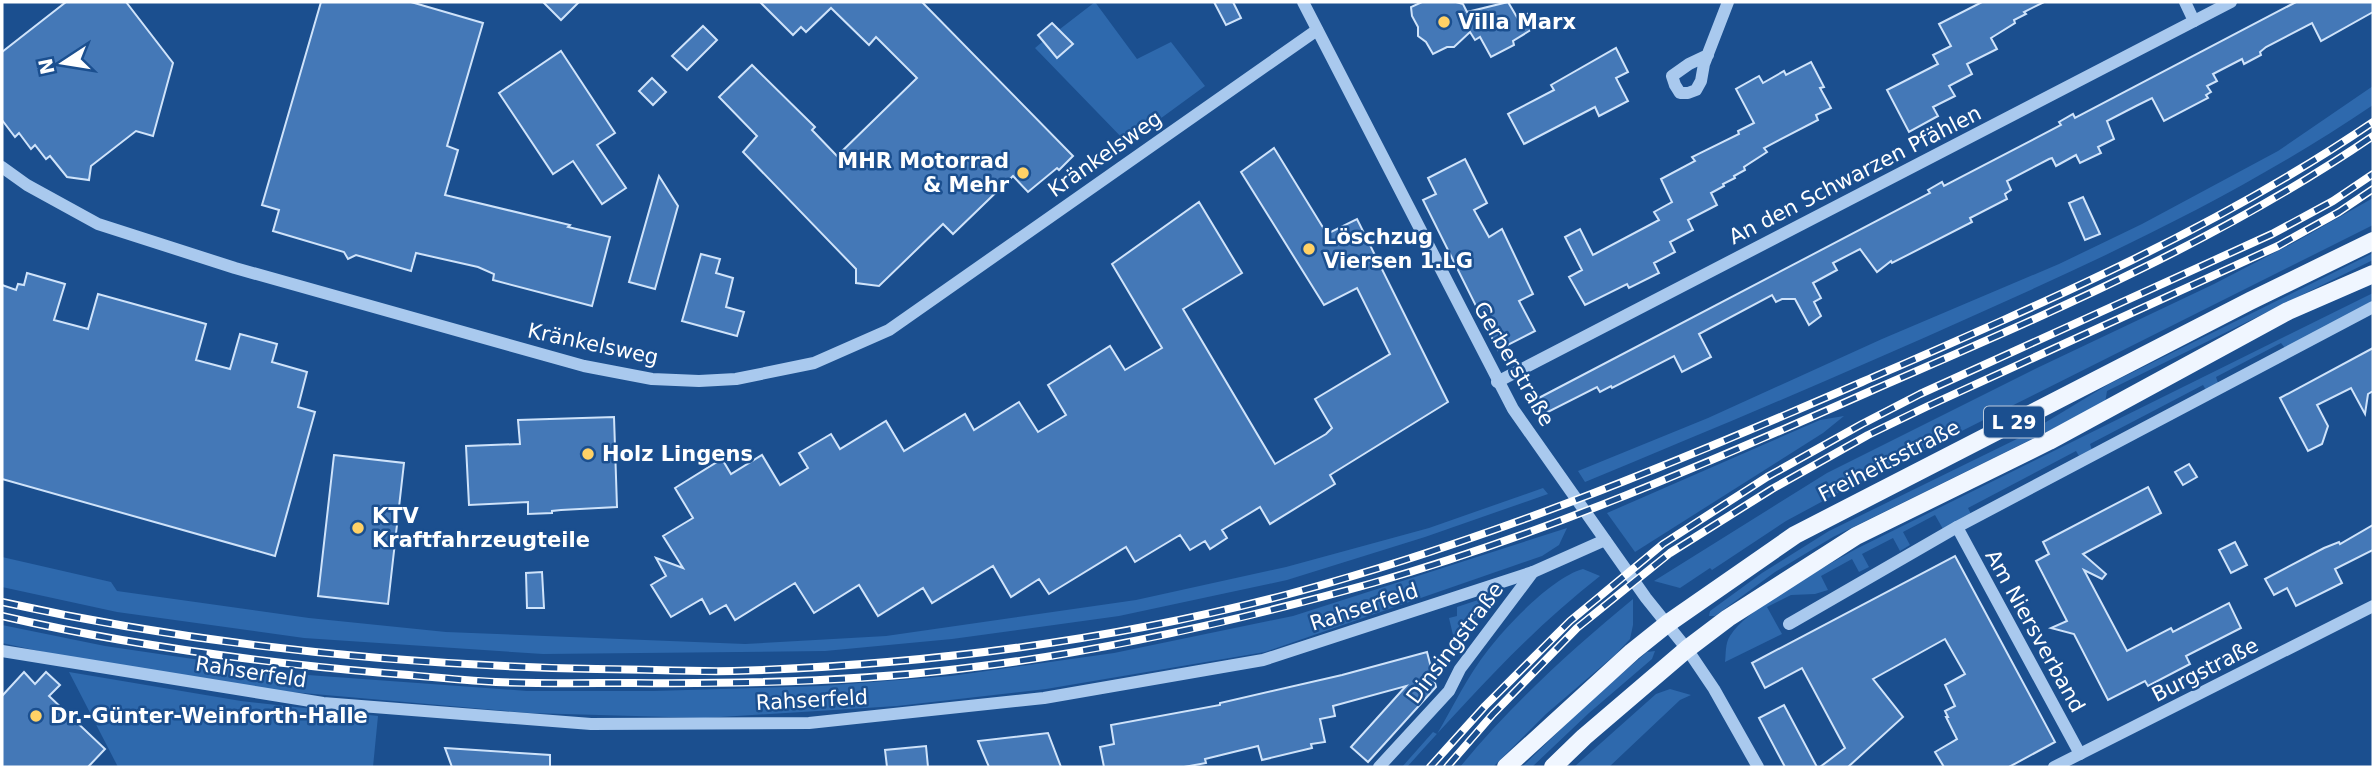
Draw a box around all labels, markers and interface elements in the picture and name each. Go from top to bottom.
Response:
place label: Villa Marx [1458,10,1576,34]
marker: Villa Marx [1436,14,1452,30]
north arrow [28,28,98,98]
text: N [34,56,59,77]
street label: An den Schwarzen Pfählen [1725,101,1985,249]
street label: Kränkelsweg [1044,106,1166,202]
place label: MHR Motorrad & Mehr [837,149,1010,197]
marker: MHR Motorrad & Mehr [1015,165,1031,181]
place label: Löschzug Viersen 1.LG [1323,225,1473,273]
marker: Löschzug Viersen 1.LG [1301,241,1317,257]
street label: Gerberstraße [1469,298,1559,430]
street label: Kränkelsweg [525,318,661,370]
road number: L 29 [1984,406,2044,438]
street label: Freiheitsstraße [1814,415,1964,507]
place label: Holz Lingens [602,442,753,466]
marker: Holz Lingens [580,446,596,462]
place label: KTV Kraftfahrzeugteile [372,504,590,552]
marker: KTV Kraftfahrzeugteile [350,520,366,536]
street label: Am Niersverband [1980,545,2090,717]
street label: Rahserfeld [1307,578,1421,636]
street label: Dinsingstraße [1402,578,1508,708]
street label: Burgstraße [2148,633,2262,707]
street label: Rahserfeld [194,651,308,693]
street label: Rahserfeld [755,685,869,715]
place label: Dr.-Günter-Weinforth-Halle [50,704,368,728]
marker: Dr.-Günter-Weinforth-Halle [28,708,44,724]

